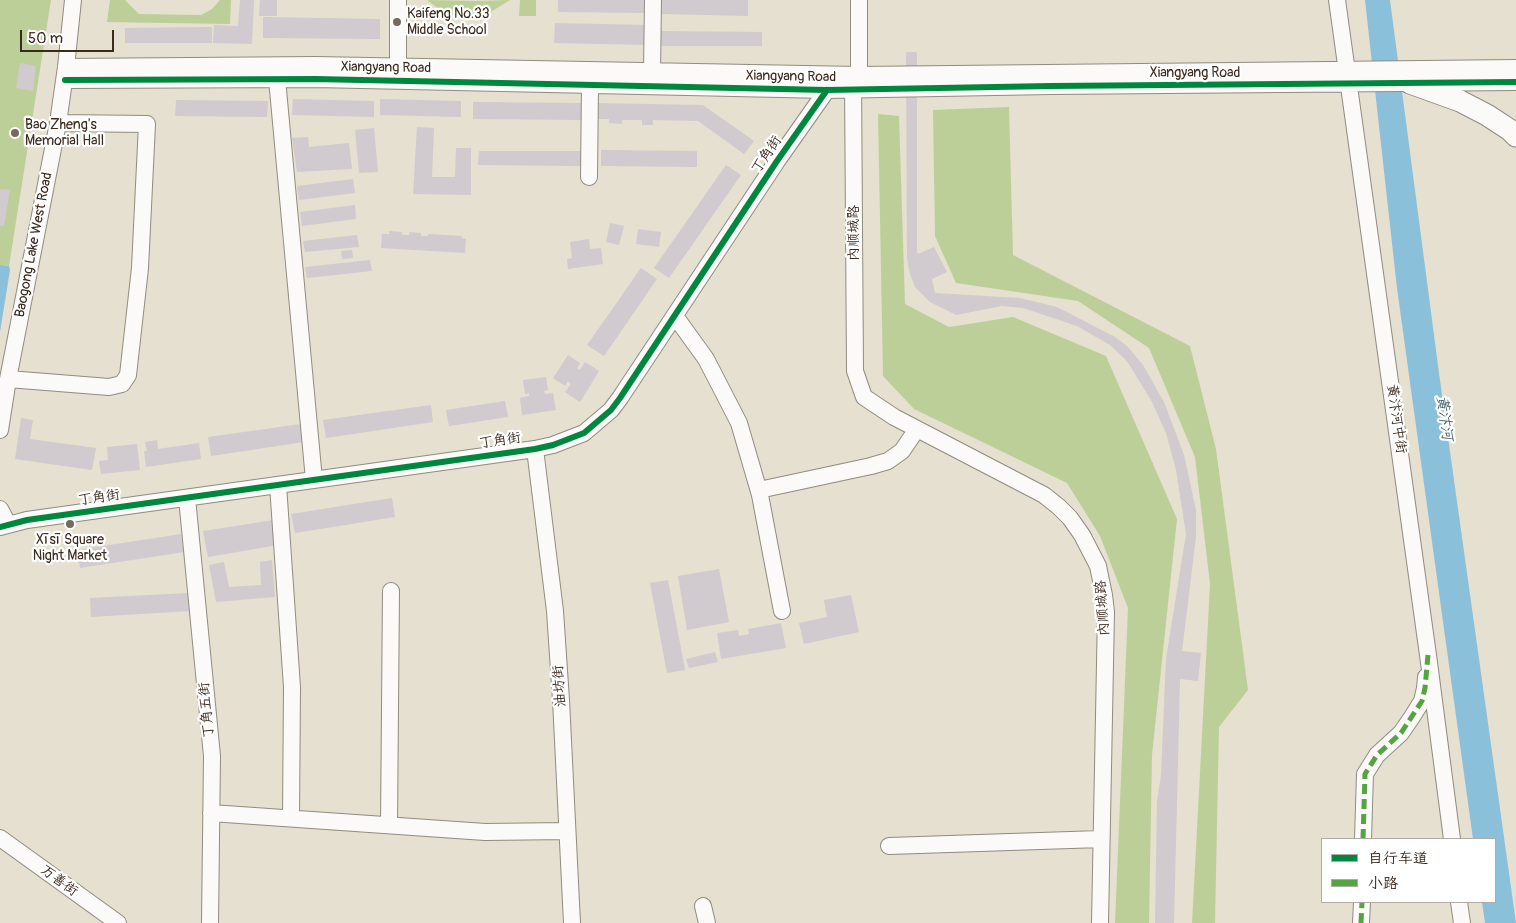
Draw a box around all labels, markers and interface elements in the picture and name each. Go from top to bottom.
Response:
place label: Kaifeng No.33 Middle School [407,6,490,38]
marker: Kaifeng No.33 Middle School [391,16,403,28]
scale bar [22,20,116,52]
text: 50 m [28,29,63,48]
street label: Xiangyang Road [341,59,431,77]
street label: Xiangyang Road [1150,65,1240,81]
street label: Xiangyang Road [746,68,836,86]
place label: Bao Zheng's Memorial Hall [25,117,104,150]
marker: Bao Zheng's Memorial Hall [9,127,21,139]
street label: 丁角街 [748,133,786,177]
street label: Baogong Lake West Road [12,171,56,319]
street label: 内顺城路 [846,205,862,261]
street label: 黄汴河中街 [1383,383,1409,455]
water label: 黄汴河 [1432,394,1456,442]
street label: 丁角街 [478,430,522,452]
street label: 丁角街 [77,487,121,509]
marker: Xīsī Square Night Market [64,518,76,530]
place label: Xīsī Square Night Market [33,532,107,564]
street label: 内顺城路 [1093,579,1113,637]
street label: 油坊街 [550,664,570,708]
street label: 丁角五街 [196,681,218,739]
legend [1321,838,1496,903]
text: 自行车道 [1368,849,1428,868]
street label: 万善街 [37,862,81,900]
text: 小路 [1368,874,1398,893]

